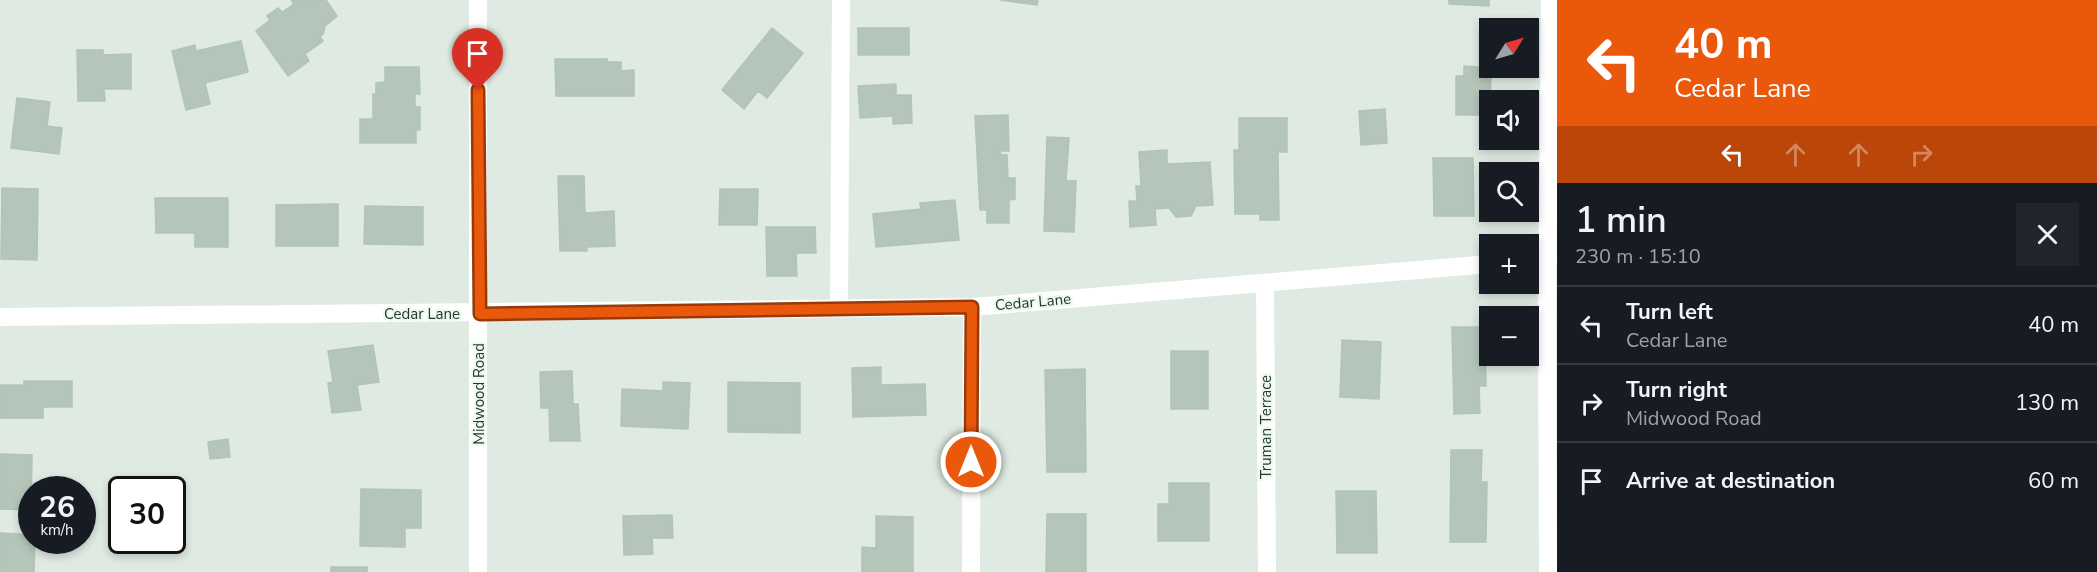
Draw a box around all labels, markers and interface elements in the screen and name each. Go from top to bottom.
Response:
text: 40 m [1674,16,1773,73]
north arrow [1479,18,1539,78]
map controls [1479,18,1539,366]
icon: left [1575,24,1653,102]
pin [452,28,503,90]
icon: arrive [461,37,494,70]
text: Cedar Lane [1674,70,1811,107]
button: sound [1479,90,1539,150]
icon: left [1716,138,1749,171]
icon: ahead [1779,138,1812,171]
icon: ahead [1842,138,1875,171]
icon: right [1905,138,1938,171]
button: search [1479,162,1539,222]
text: 1 min [1575,196,1667,245]
button: close [2016,203,2079,266]
button: + [1479,234,1539,294]
text: 230 m · 15:10 [1575,243,1701,270]
street label: Cedar Lane [994,289,1072,315]
text: Turn left [1626,297,1713,327]
street label: Cedar Lane [384,304,460,324]
button: − [1479,306,1539,366]
icon: left [1575,309,1608,342]
text: 40 m [2028,310,2079,340]
text: Cedar Lane [1626,327,1727,354]
street label: Midwood Road [469,343,489,445]
street label: Truman Terrace [1256,375,1276,479]
text: Turn right [1626,375,1727,405]
icon: right [1575,387,1608,420]
text: 130 m [2015,388,2079,418]
text: Midwood Road [1626,405,1762,432]
position arrow [939,430,1003,494]
icon: arrive [1575,465,1608,498]
text: Arrive at destination [1626,466,1835,496]
text: 60 m [2028,466,2079,496]
speed limit sign: 30 [108,476,186,554]
text: 26 [39,487,75,528]
text: km/h [40,520,74,540]

